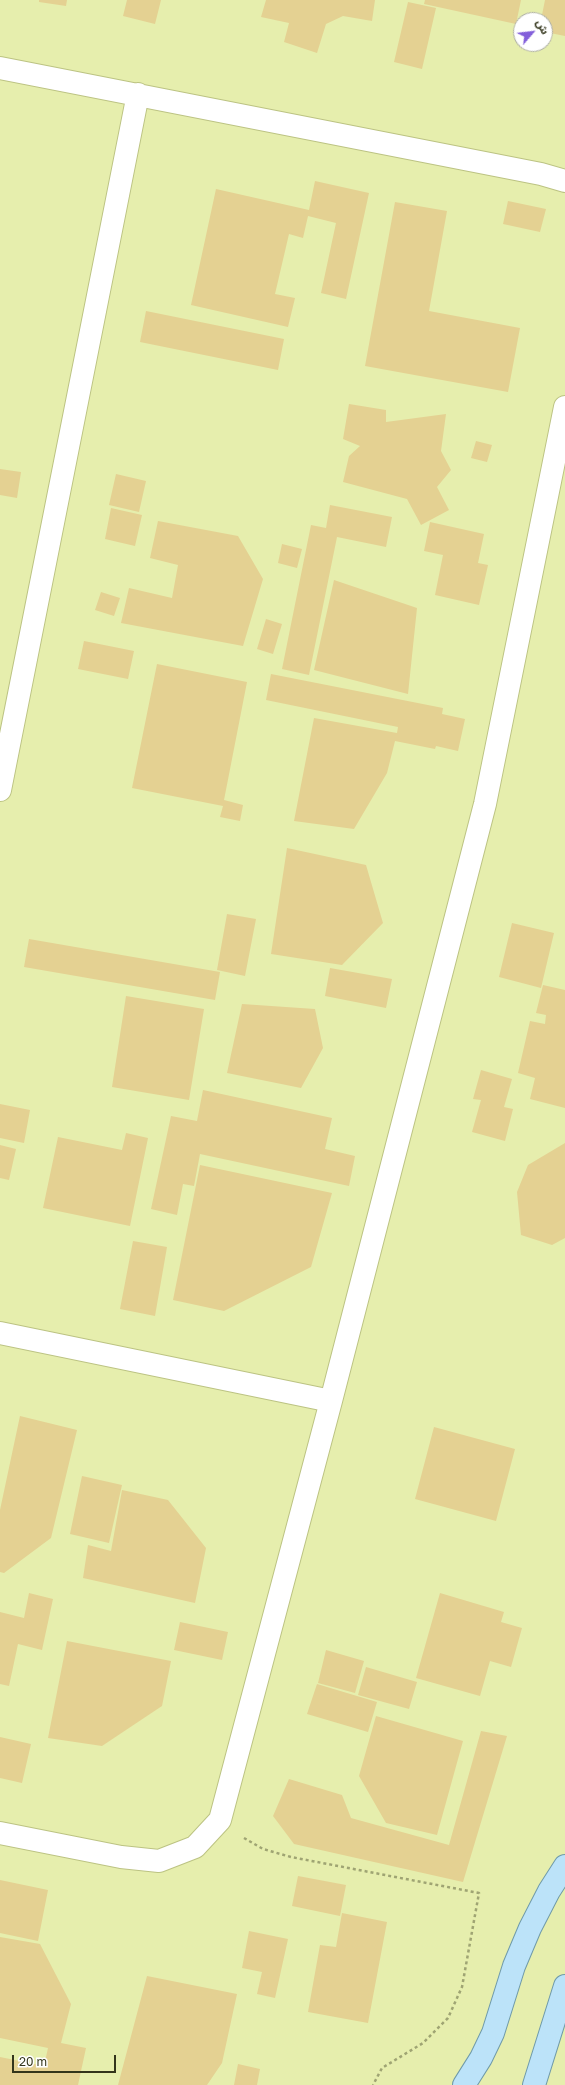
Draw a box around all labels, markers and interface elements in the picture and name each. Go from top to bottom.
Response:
north arrow [513,12,553,52]
text: ش [534,17,552,36]
scale bar [14,2047,118,2073]
text: 20 m [19,2054,47,2069]

